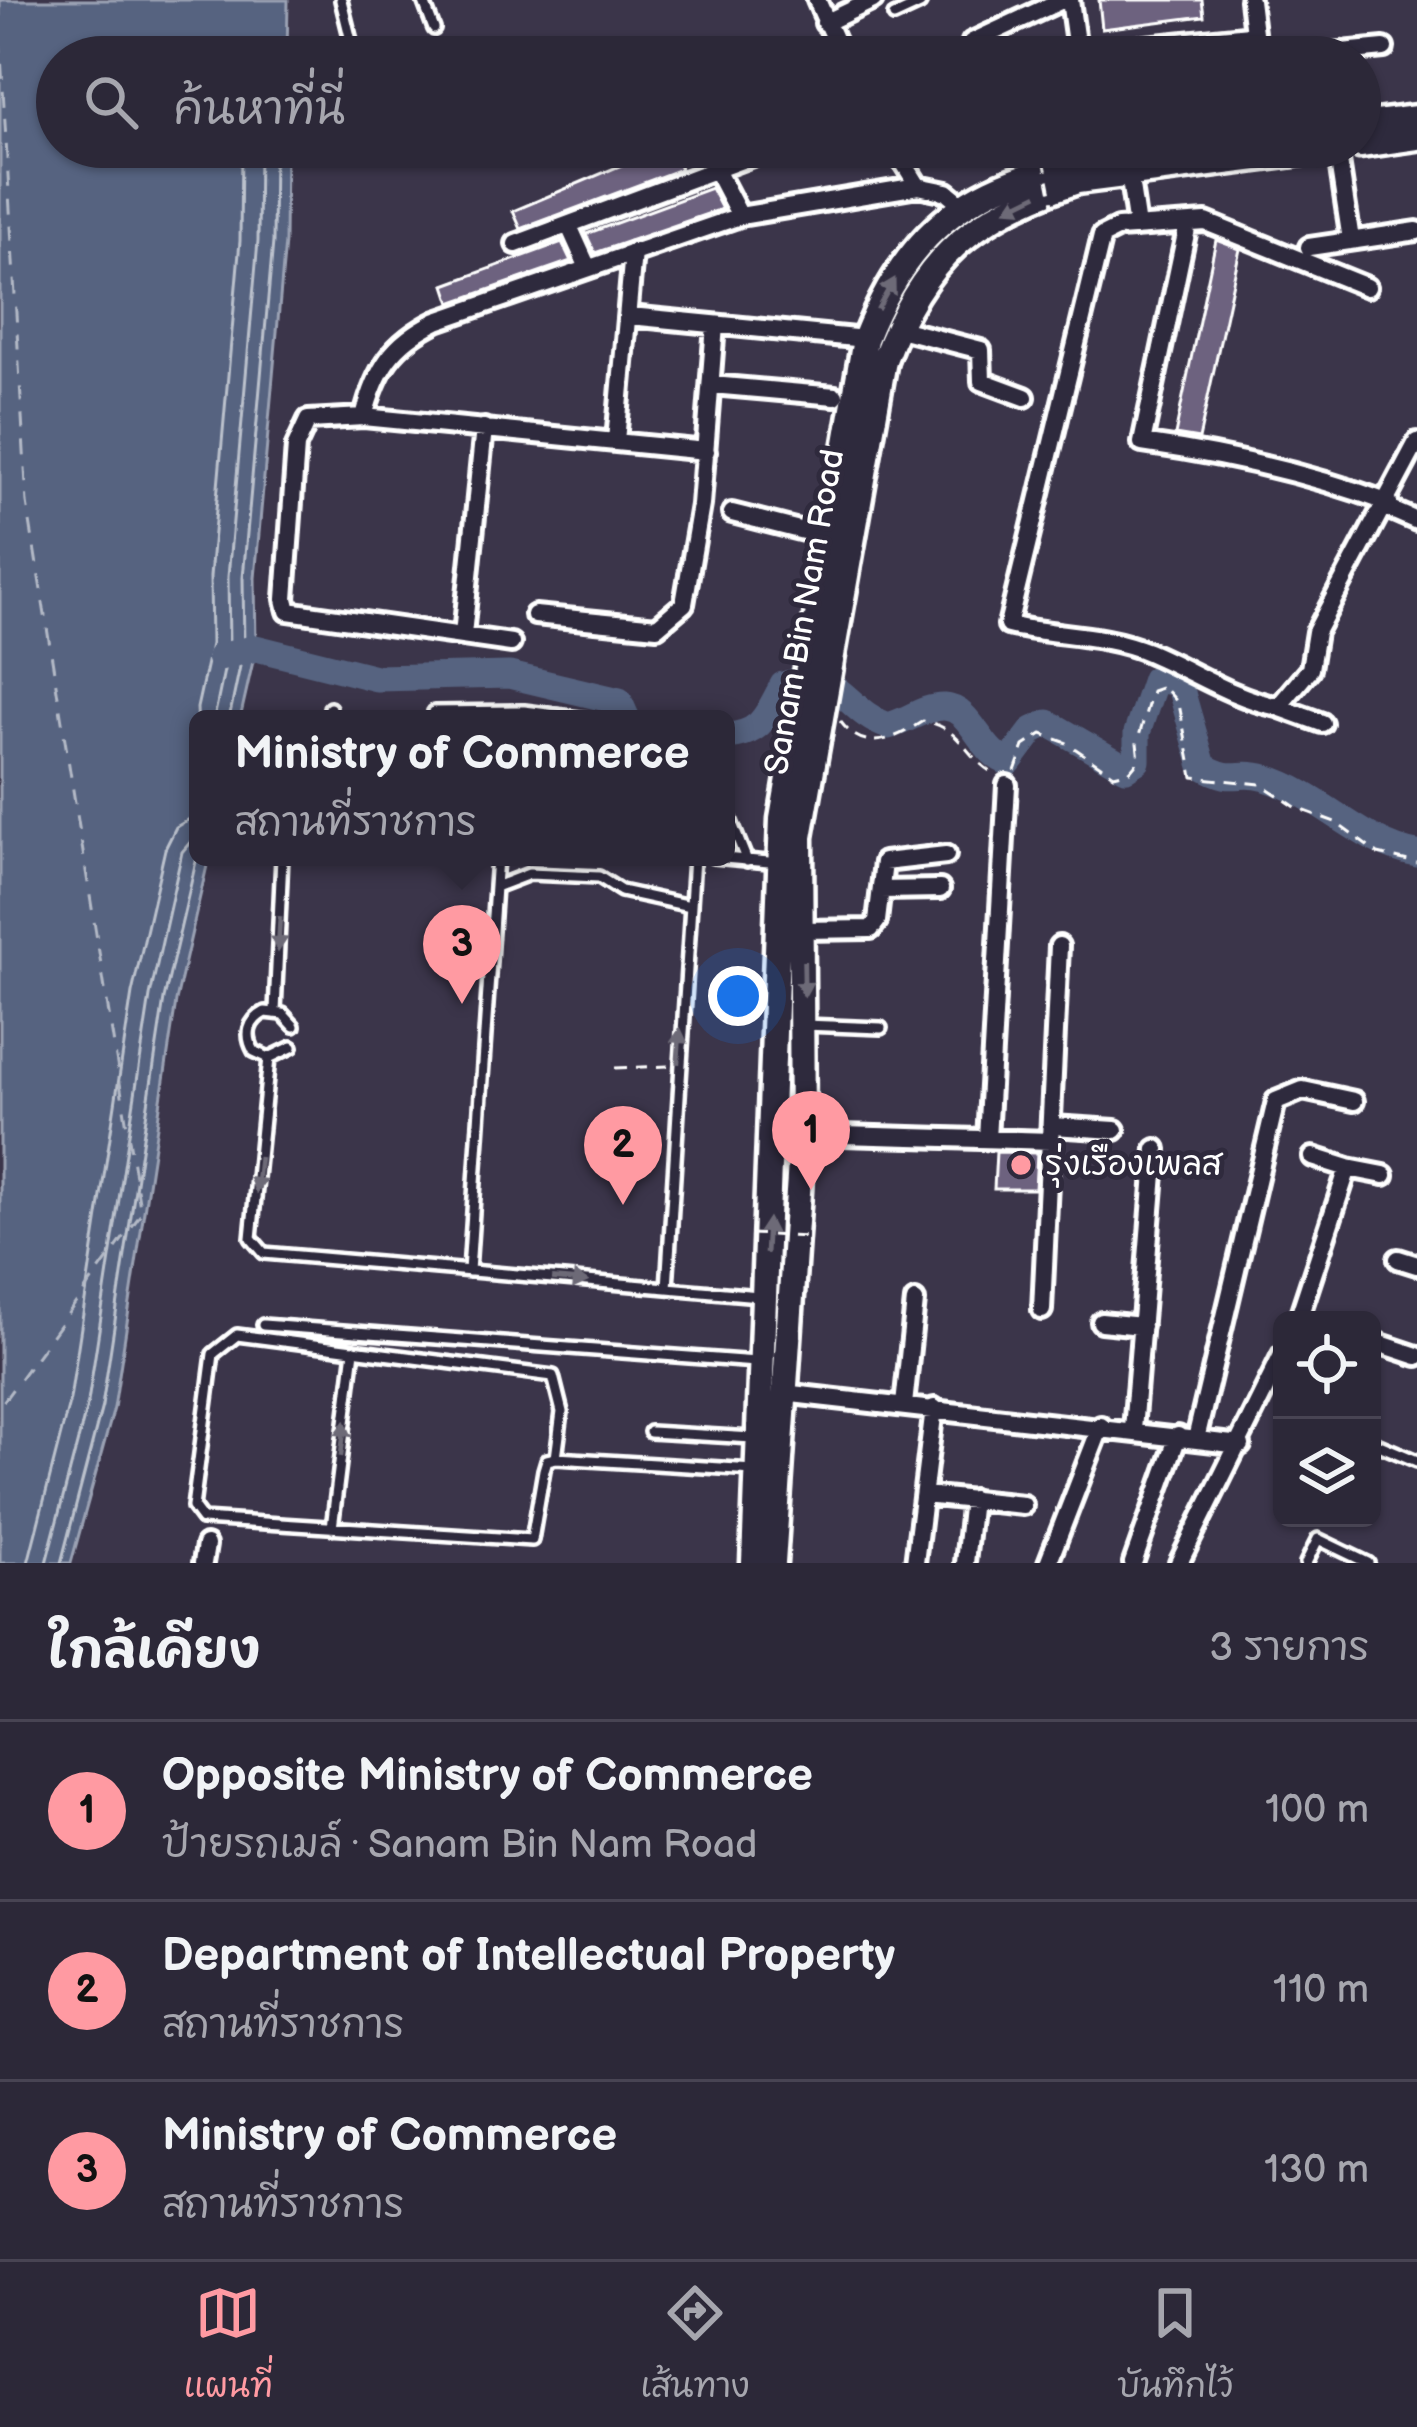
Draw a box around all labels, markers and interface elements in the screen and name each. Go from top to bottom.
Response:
search box [36,36,1381,168]
icon: search [78,69,144,135]
text: ค้นหาที่นี่ [174,83,345,138]
one-way arrow [1004,192,1039,212]
one-way arrow [875,277,896,311]
street label: Sanam Bin Nam Road [757,446,853,778]
popup [189,710,735,866]
text: Ministry of Commerce [234,727,690,782]
text: สถานที่ราชการ [234,800,476,847]
pin: 3 [423,905,501,1004]
one-way arrow [269,916,288,954]
one-way arrow [794,961,814,999]
your location [708,966,768,1026]
one-way arrow [670,1026,689,1064]
pin: 1 [772,1091,850,1190]
pin: 2 [584,1106,662,1205]
place label: รุ่งเรืองเพลส [1045,1143,1224,1188]
marker: รุ่งเรืองเพลส [1008,1152,1034,1178]
one-way arrow [248,1157,267,1194]
one-way arrow [758,1216,777,1254]
one-way arrow [552,1271,589,1290]
map controls [1273,1311,1381,1527]
button: locate [1273,1311,1381,1419]
button: layers [1273,1419,1381,1527]
one-way arrow [333,1420,352,1457]
text: ใกล้เคียง [48,1621,260,1682]
text: 3 รายการ [1209,1625,1369,1672]
text: Opposite Ministry of Commerce [162,1749,813,1804]
text: 1 [79,1787,95,1834]
text: 100 m [1265,1787,1369,1834]
text: ป้ายรถเมล์ · Sanam Bin Nam Road [162,1822,757,1869]
text: Department of Intellectual Property [162,1929,895,1984]
text: 2 [75,1967,99,2014]
text: 110 m [1273,1967,1369,2014]
text: สถานที่ราชการ [162,2002,404,2049]
text: Ministry of Commerce [162,2109,617,2164]
text: 3 [76,2147,98,2194]
text: 130 m [1264,2147,1369,2194]
text: สถานที่ราชการ [162,2182,404,2229]
tab: แผนที่ [184,2280,273,2410]
tab: เส้นทาง [640,2280,750,2410]
tab: บันทึกไว้ [1117,2280,1233,2410]

